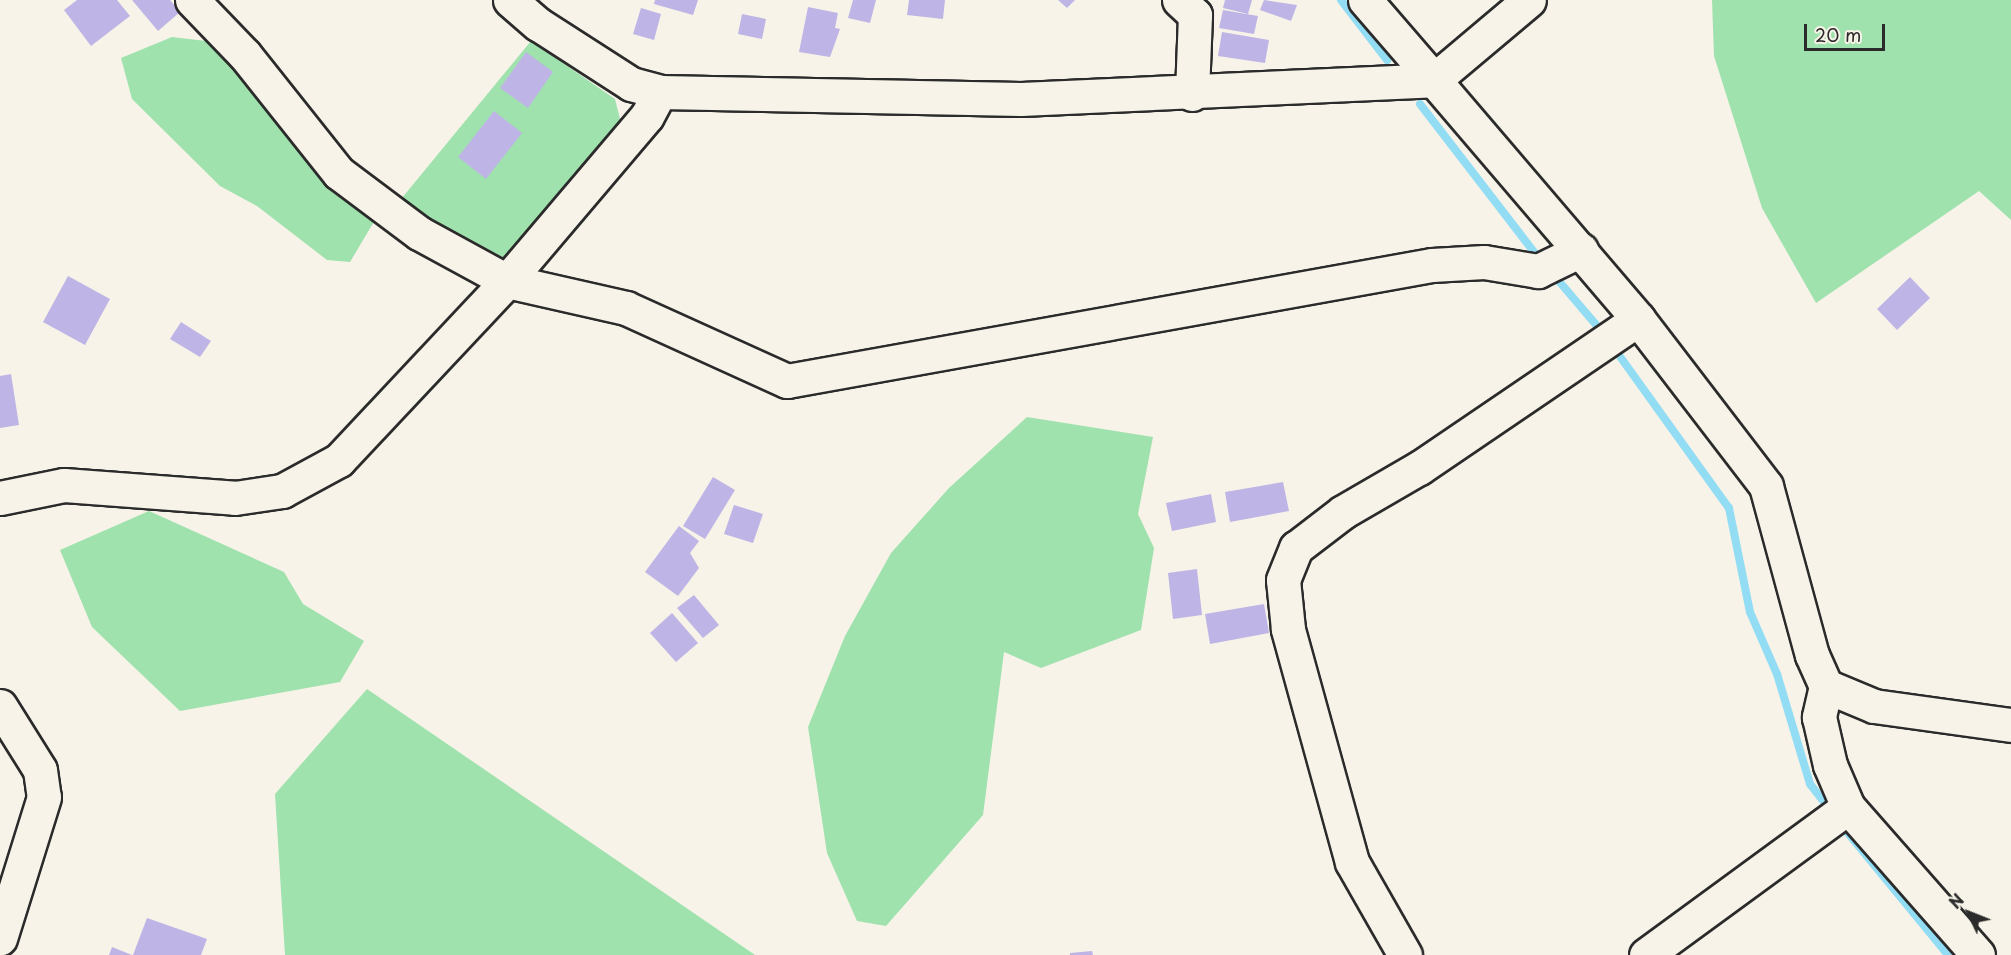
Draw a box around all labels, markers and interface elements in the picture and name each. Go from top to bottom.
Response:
scale bar [1807,12,1888,50]
text: 20 m [1815,21,1861,48]
north arrow [1939,883,1999,943]
text: N [1943,888,1969,914]

